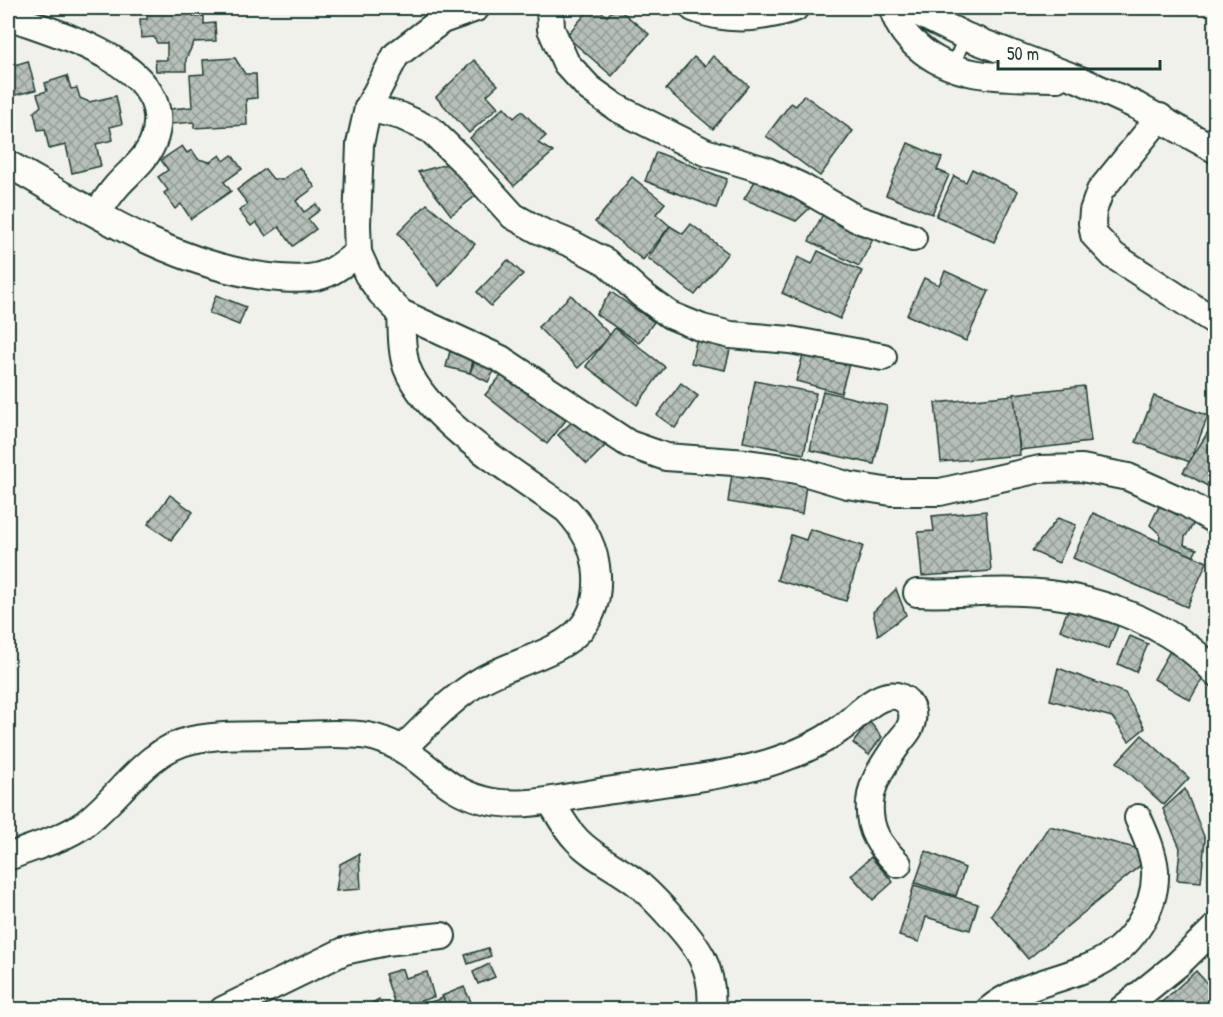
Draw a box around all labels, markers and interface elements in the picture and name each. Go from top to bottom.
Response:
scale bar [998,33,1160,71]
text: 50 m [1007,41,1039,66]

